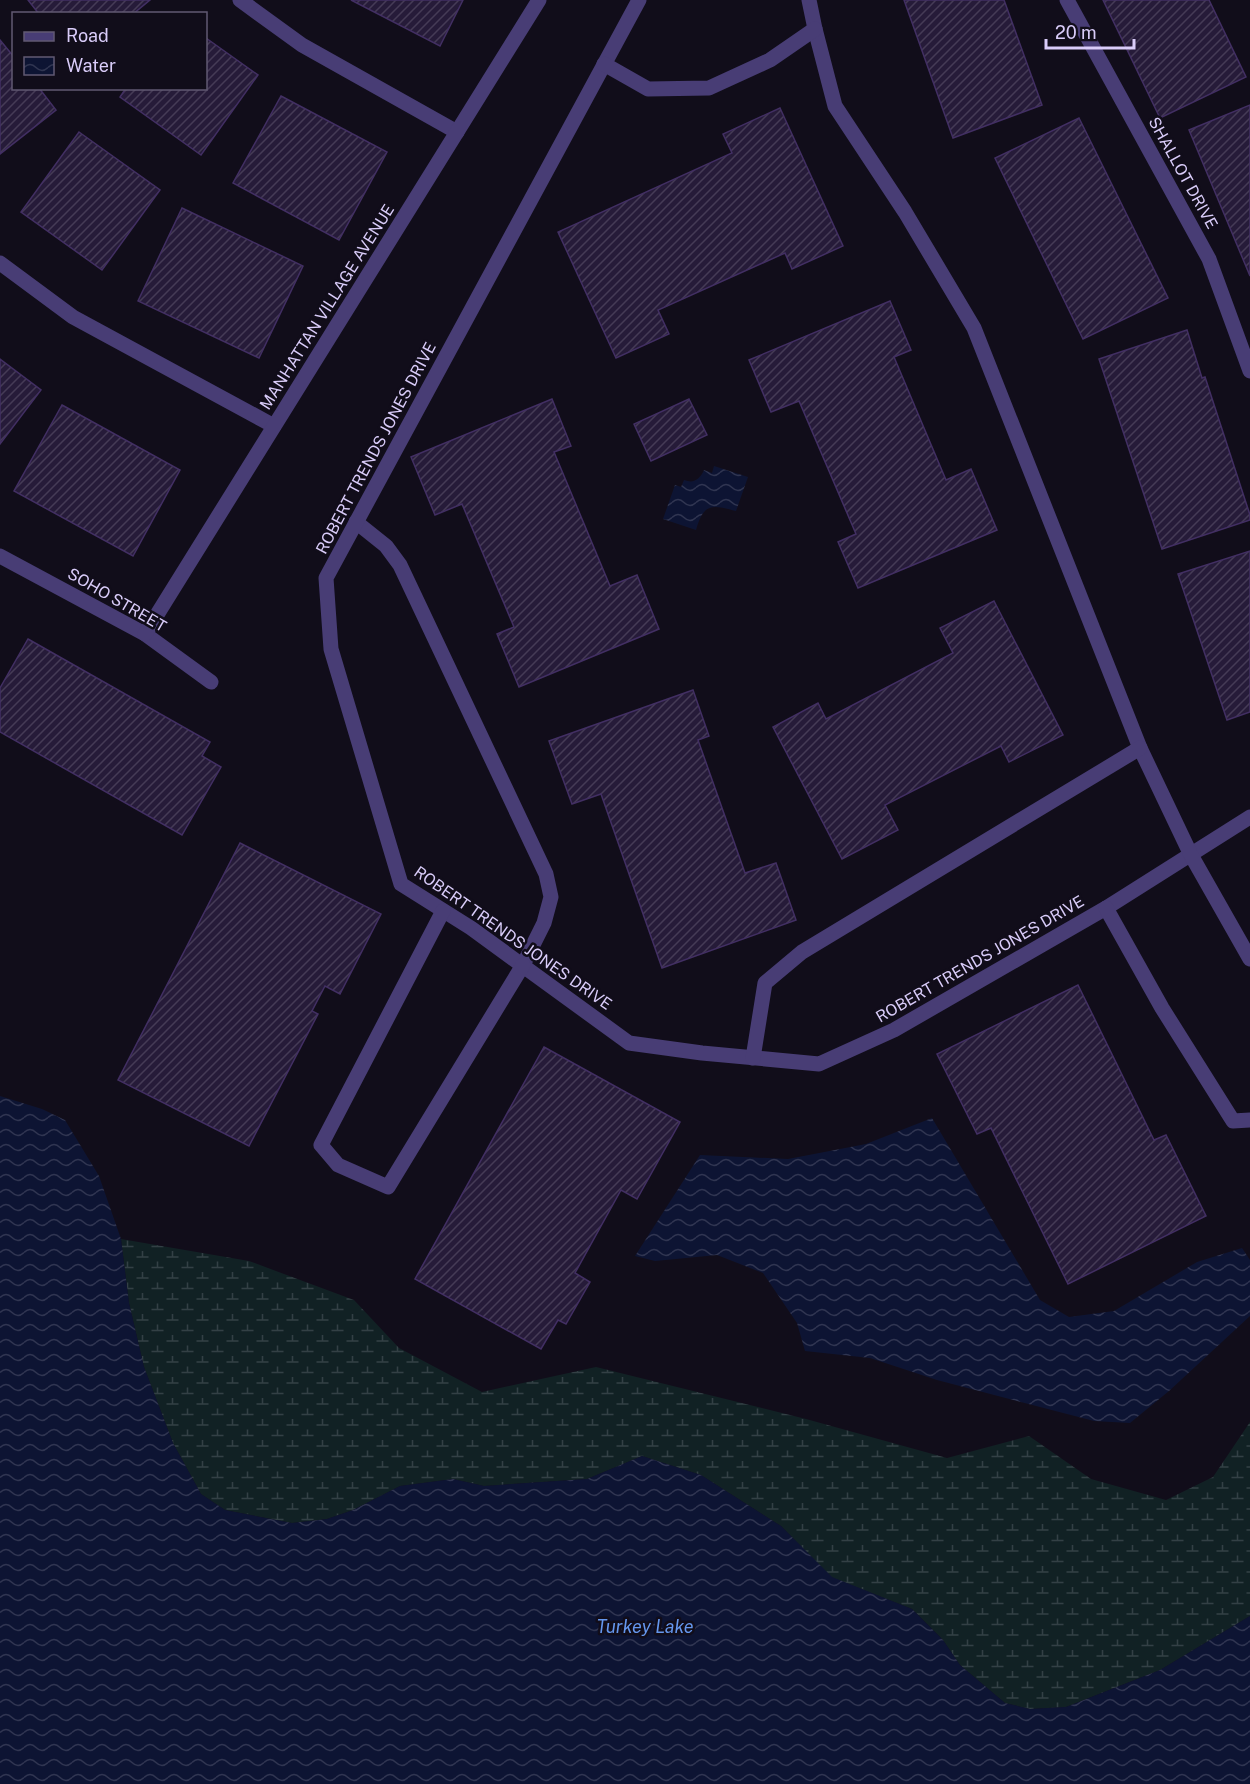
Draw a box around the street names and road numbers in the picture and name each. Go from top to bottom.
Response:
street label: SHALLOT DRIVE [1144,114,1222,232]
street label: MANHATTAN VILLAGE AVENUE [256,201,398,413]
street label: ROBERT TRENDS JONES DRIVE [312,339,440,557]
street label: SOHO STREET [64,564,170,636]
street label: ROBERT TRENDS JONES DRIVE [410,862,616,1014]
street label: ROBERT TRENDS JONES DRIVE [873,891,1087,1027]

